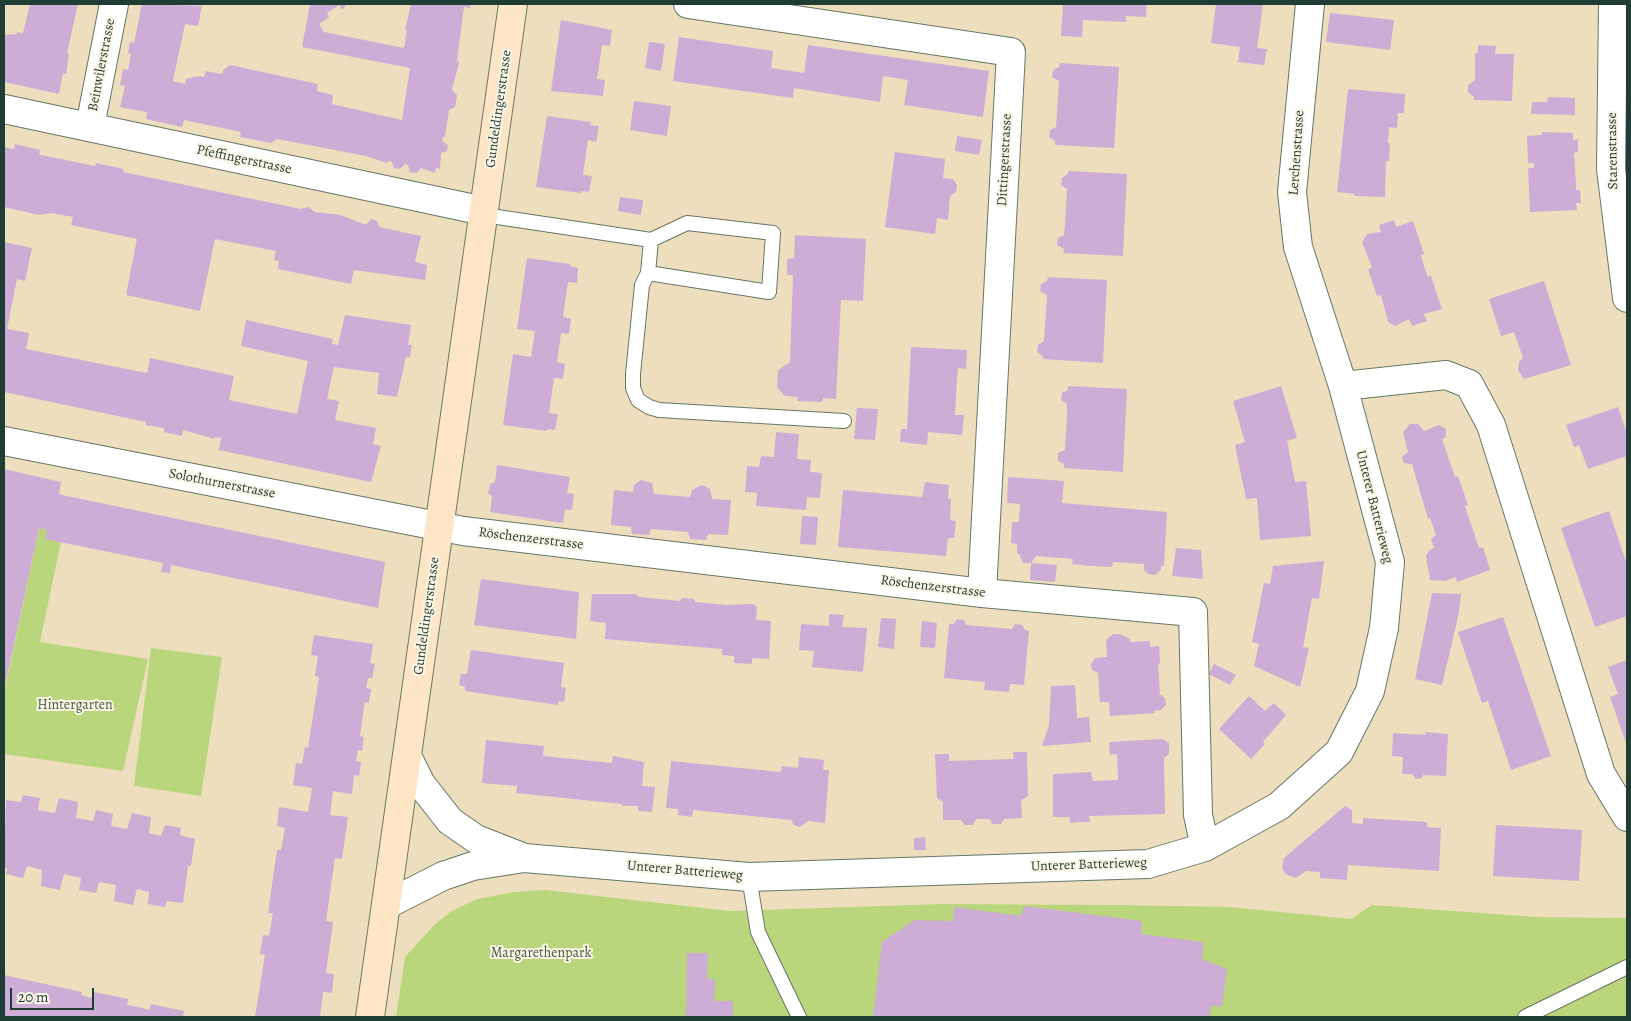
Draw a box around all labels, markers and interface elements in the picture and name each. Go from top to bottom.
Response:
street label: Beinwilerstrasse [85,17,119,113]
street label: Gundeldingerstrasse [482,49,516,169]
street label: Lerchenstrasse [1286,110,1308,196]
street label: Starenstrasse [1604,112,1622,190]
street label: Dittingerstrasse [994,113,1016,207]
street label: Pfeffingerstrasse [195,142,293,178]
street label: Unterer Batterieweg [1352,449,1396,565]
street label: Solothurnerstrasse [167,465,277,503]
street label: Röschenzerstrasse [478,524,584,554]
street label: Gundeldingerstrasse [410,556,444,676]
street label: Röschenzerstrasse [880,572,986,602]
park label: Hintergarten [37,698,113,714]
street label: Unterer Batterieweg [1031,855,1147,875]
street label: Unterer Batterieweg [626,858,744,884]
park label: Margarethenpark [491,946,591,962]
scale bar [12,978,96,1010]
text: 20 m [18,987,49,1007]

